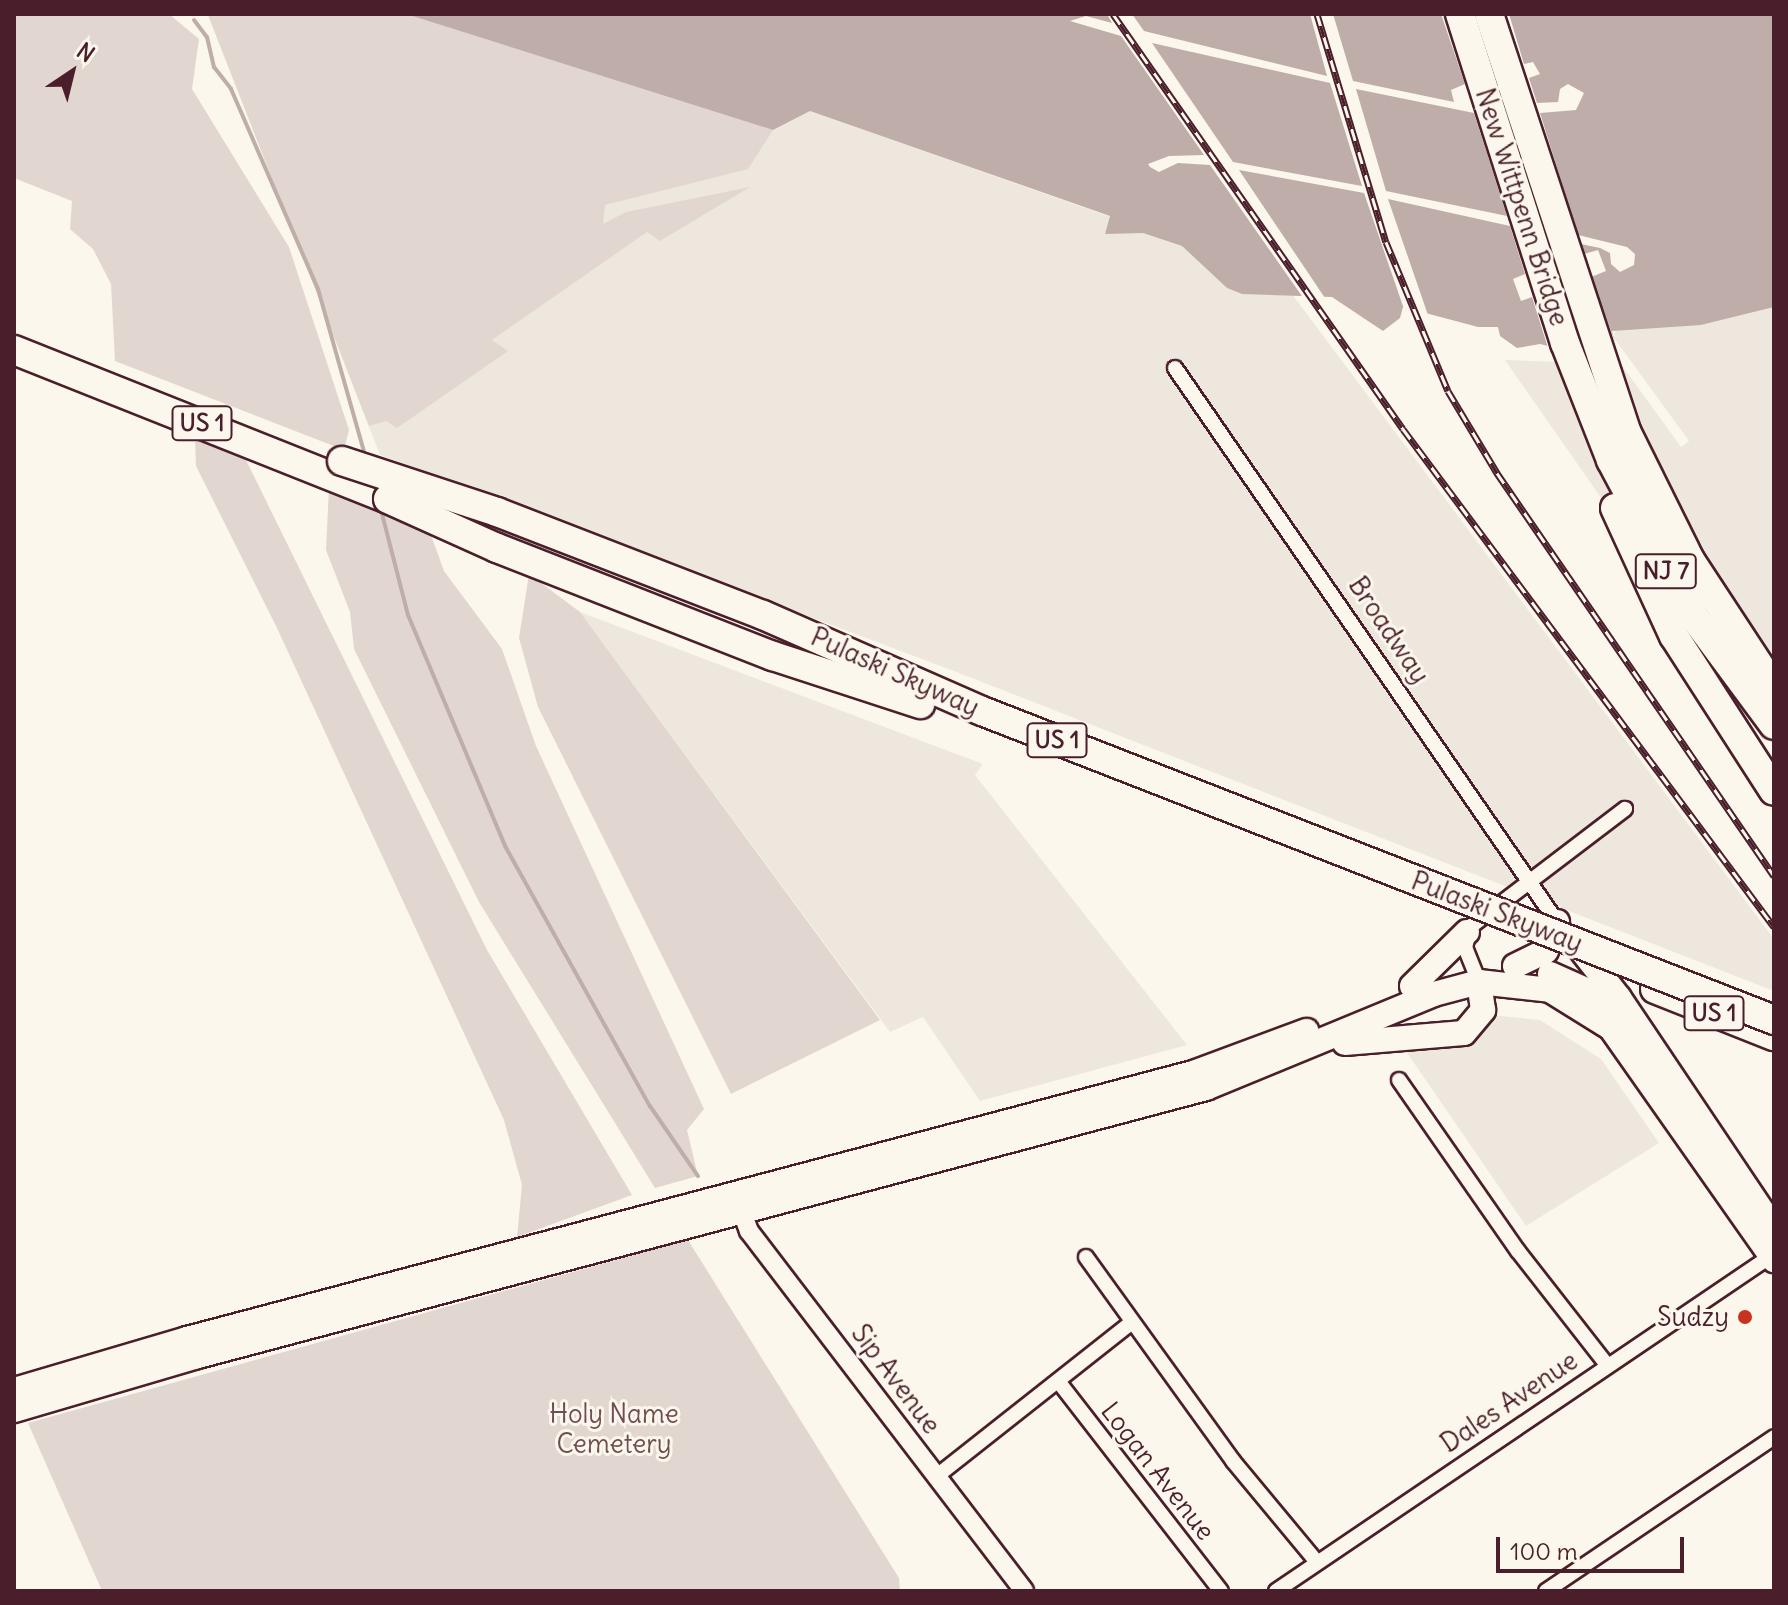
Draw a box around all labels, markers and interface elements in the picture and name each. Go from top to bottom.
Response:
north arrow [32,32,112,112]
text: N [72,37,100,68]
street label: New Wittpenn Bridge [1469,84,1575,330]
road number: US 1 [170,403,234,443]
road number: NJ 7 [1634,551,1698,591]
street label: Broadway [1342,571,1436,689]
street label: Pulaski Skyway [806,621,984,723]
road number: US 1 [1025,720,1089,760]
street label: Pulaski Skyway [1407,865,1587,959]
road number: US 1 [1682,993,1746,1033]
place label: Sudzy [1657,1301,1729,1333]
marker: Sudzy [1736,1308,1754,1326]
street label: Sip Avenue [845,1318,947,1440]
street label: Dales Avenue [1435,1345,1583,1459]
street label: Logan Avenue [1095,1396,1221,1546]
park label: Holy Name Cemetery [549,1398,679,1460]
scale bar [1500,1521,1688,1571]
text: 100 m [1510,1536,1578,1566]

